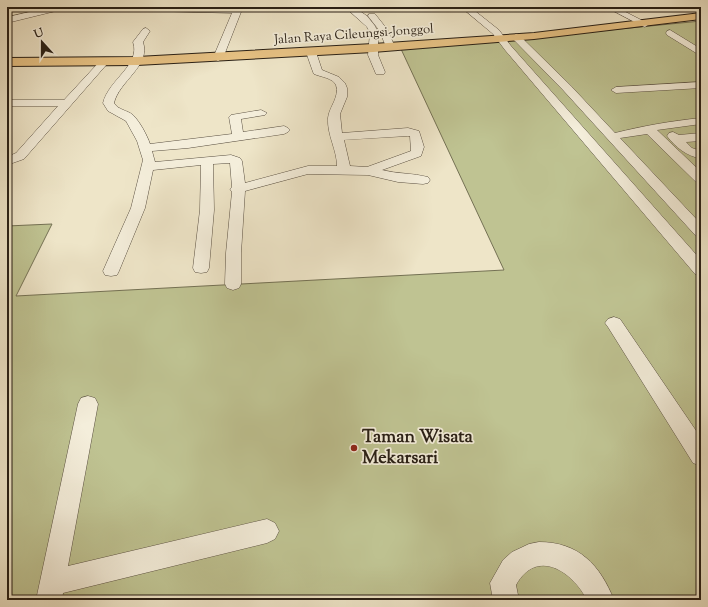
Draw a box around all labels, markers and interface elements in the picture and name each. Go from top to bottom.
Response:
street label: Jalan Raya Cileungsi-Jonggol [273,20,435,50]
north arrow [22,22,62,62]
text: U [31,25,46,43]
place label: Taman Wisata Mekarsari [362,425,473,472]
marker: Taman Wisata Mekarsari [349,443,359,453]

